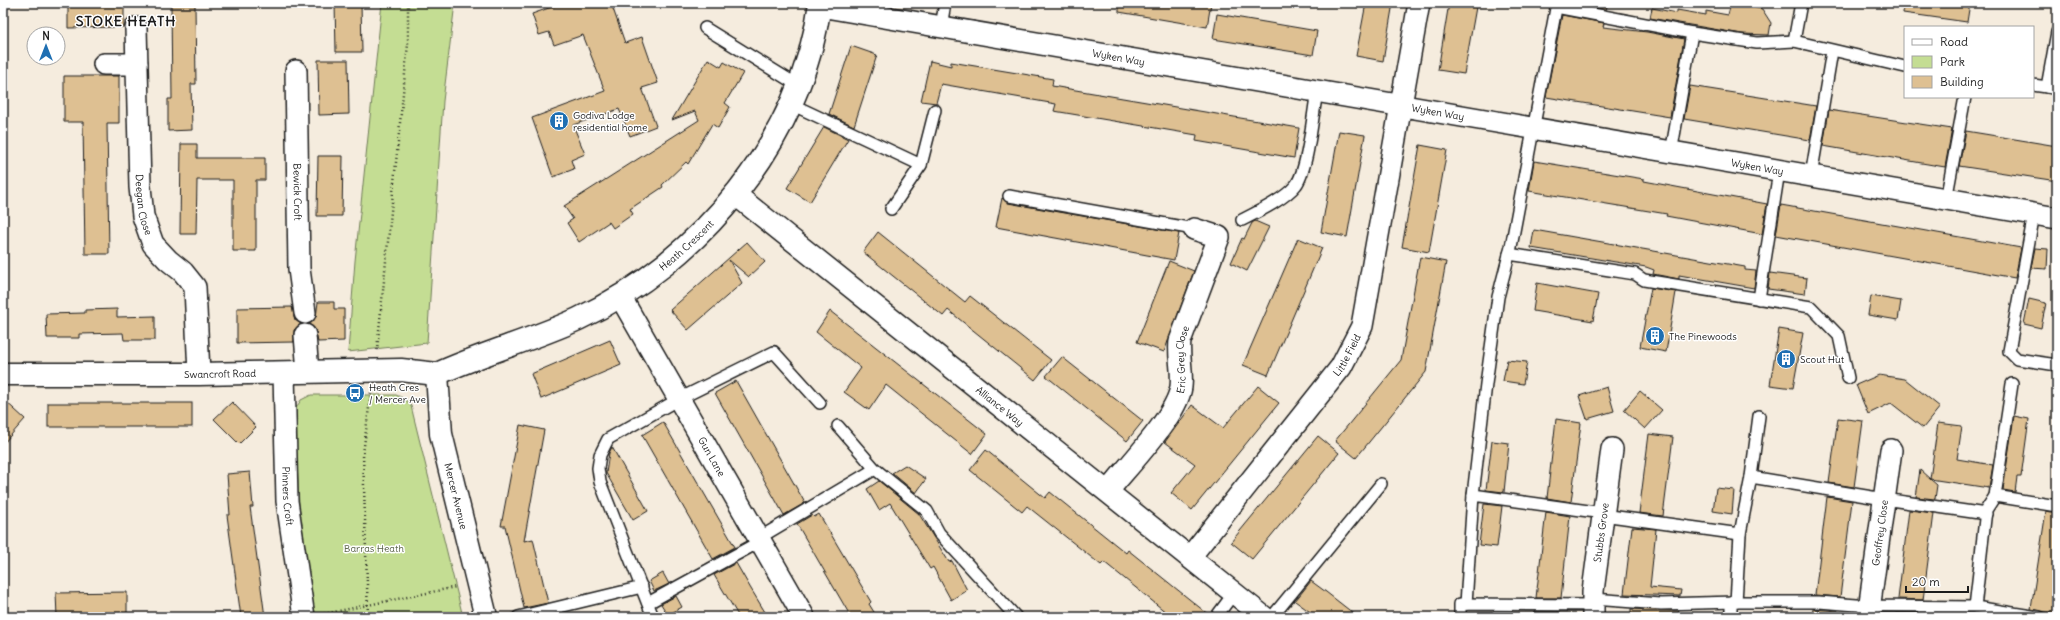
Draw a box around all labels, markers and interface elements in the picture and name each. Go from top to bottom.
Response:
district label: STOKE HEATH [76,12,176,30]
north arrow [26,26,66,66]
legend [1904,26,2034,98]
text: N [42,29,50,43]
text: Road [1940,34,1968,49]
street label: Wyken Way [1091,46,1146,68]
text: Park [1940,54,1965,69]
text: Building [1940,74,1984,89]
street label: Wyken Way [1411,101,1465,123]
place label: Godiva Lodge residential home [573,109,647,134]
building icon: Godiva Lodge residential home [548,110,570,132]
street label: Wyken Way [1730,156,1785,178]
street label: Bewick Croft [291,163,305,221]
street label: Deegan Close [133,174,156,237]
street label: Heath Crescent [656,217,717,273]
street label: Eric Grey Close [1173,324,1192,395]
building icon: The Pinewoods [1644,325,1666,347]
place label: The Pinewoods [1669,330,1737,343]
street label: Little Field [1330,332,1363,379]
building icon: Scout Hut [1775,348,1797,370]
place label: Scout Hut [1800,353,1845,366]
street label: Swancroft Road [184,366,256,381]
place label: Heath Cres / Mercer Ave [369,381,426,406]
bus stop icon: Heath Cres / Mercer Ave [344,382,366,404]
street label: Alliance Way [974,383,1027,429]
street label: Gun Lane [696,434,728,479]
street label: Mercer Avenue [442,462,471,530]
street label: Pinners Croft [280,466,297,527]
street label: Geoffrey Close [1869,499,1891,567]
street label: Stubbs Grove [1590,502,1611,563]
park label: Barras Heath [344,542,404,555]
scale bar [1906,568,1968,594]
text: 20 m [1912,574,1940,589]

